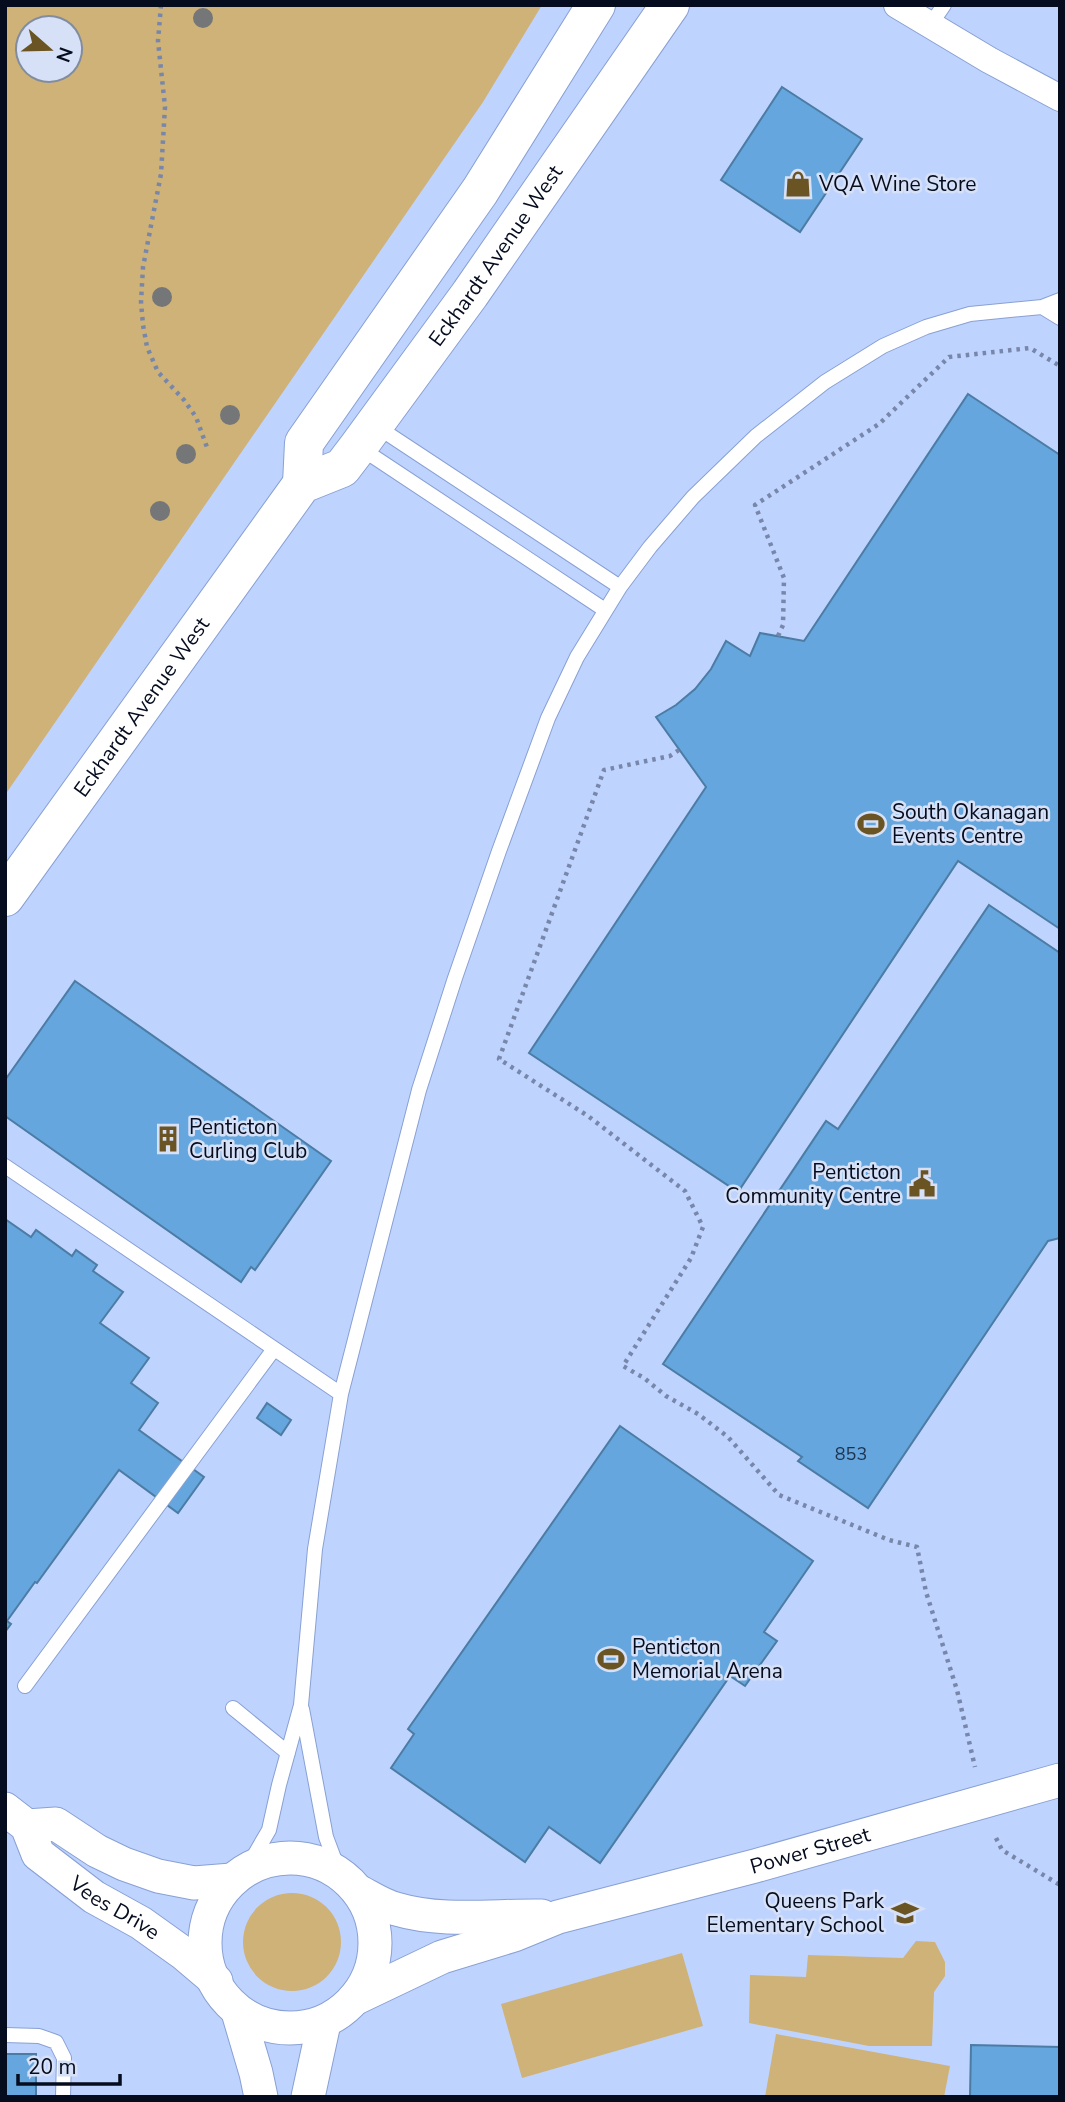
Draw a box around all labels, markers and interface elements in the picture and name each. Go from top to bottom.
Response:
north arrow [14,14,84,84]
text: N [49,43,79,66]
street label: Eckhardt Avenue West [422,159,569,352]
shop icon: VQA Wine Store [783,169,813,199]
place label: VQA Wine Store [818,170,977,198]
street label: Eckhardt Avenue West [67,611,216,803]
place label: South Okanagan Events Centre [892,798,1049,850]
sports icon: South Okanagan Events Centre [856,809,886,839]
place label: Penticton Curling Club [189,1113,307,1165]
building icon: Penticton Curling Club [153,1124,183,1154]
place label: Penticton Community Centre [725,1158,901,1210]
public building icon: Penticton Community Centre [907,1169,937,1199]
house number: 853 [835,1442,867,1466]
place label: Penticton Memorial Arena [632,1633,783,1685]
sports icon: Penticton Memorial Arena [596,1644,626,1674]
street label: Power Street [747,1820,874,1881]
street label: Vees Drive [63,1869,166,1946]
place label: Queens Park Elementary School [706,1887,885,1939]
school or university icon: Queens Park Elementary School [890,1898,920,1928]
scale bar [18,2042,119,2086]
text: 20 m [28,2053,77,2081]

